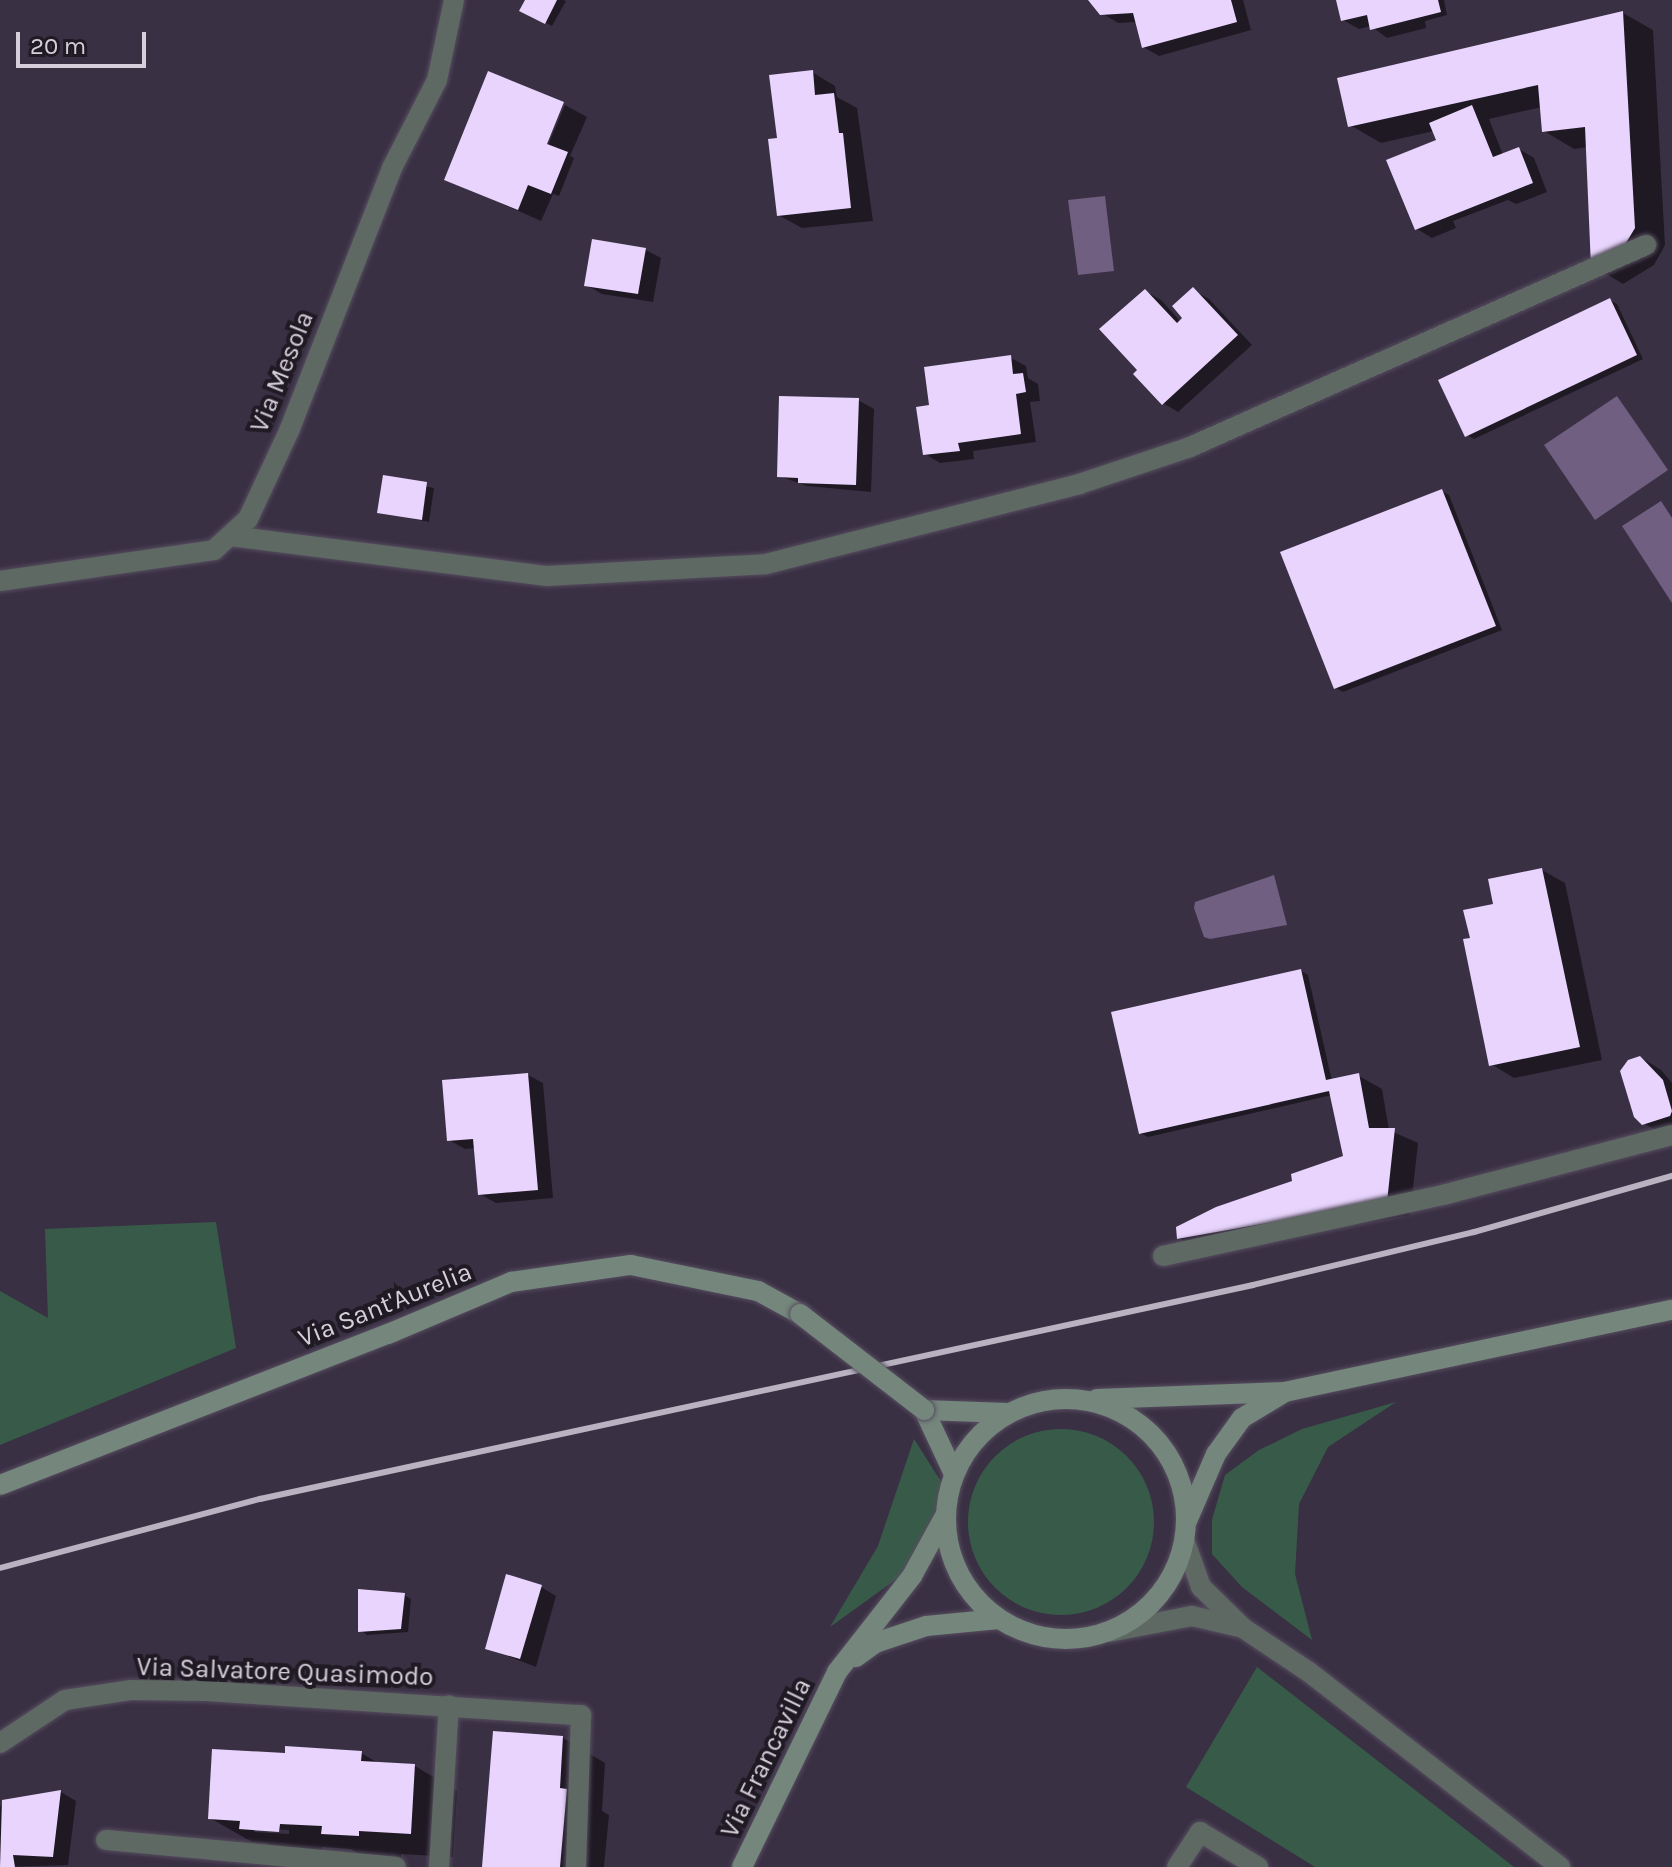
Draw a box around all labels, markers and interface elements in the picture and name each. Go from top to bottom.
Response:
scale bar [20,16,150,66]
text: 20 m [30,32,86,60]
street label: Via Mesola [244,307,320,437]
street label: Via Sant'Aurelia [294,1256,476,1354]
street label: Via Salvatore Quasimodo [136,1651,434,1693]
street label: Via Francavilla [714,1673,818,1843]

